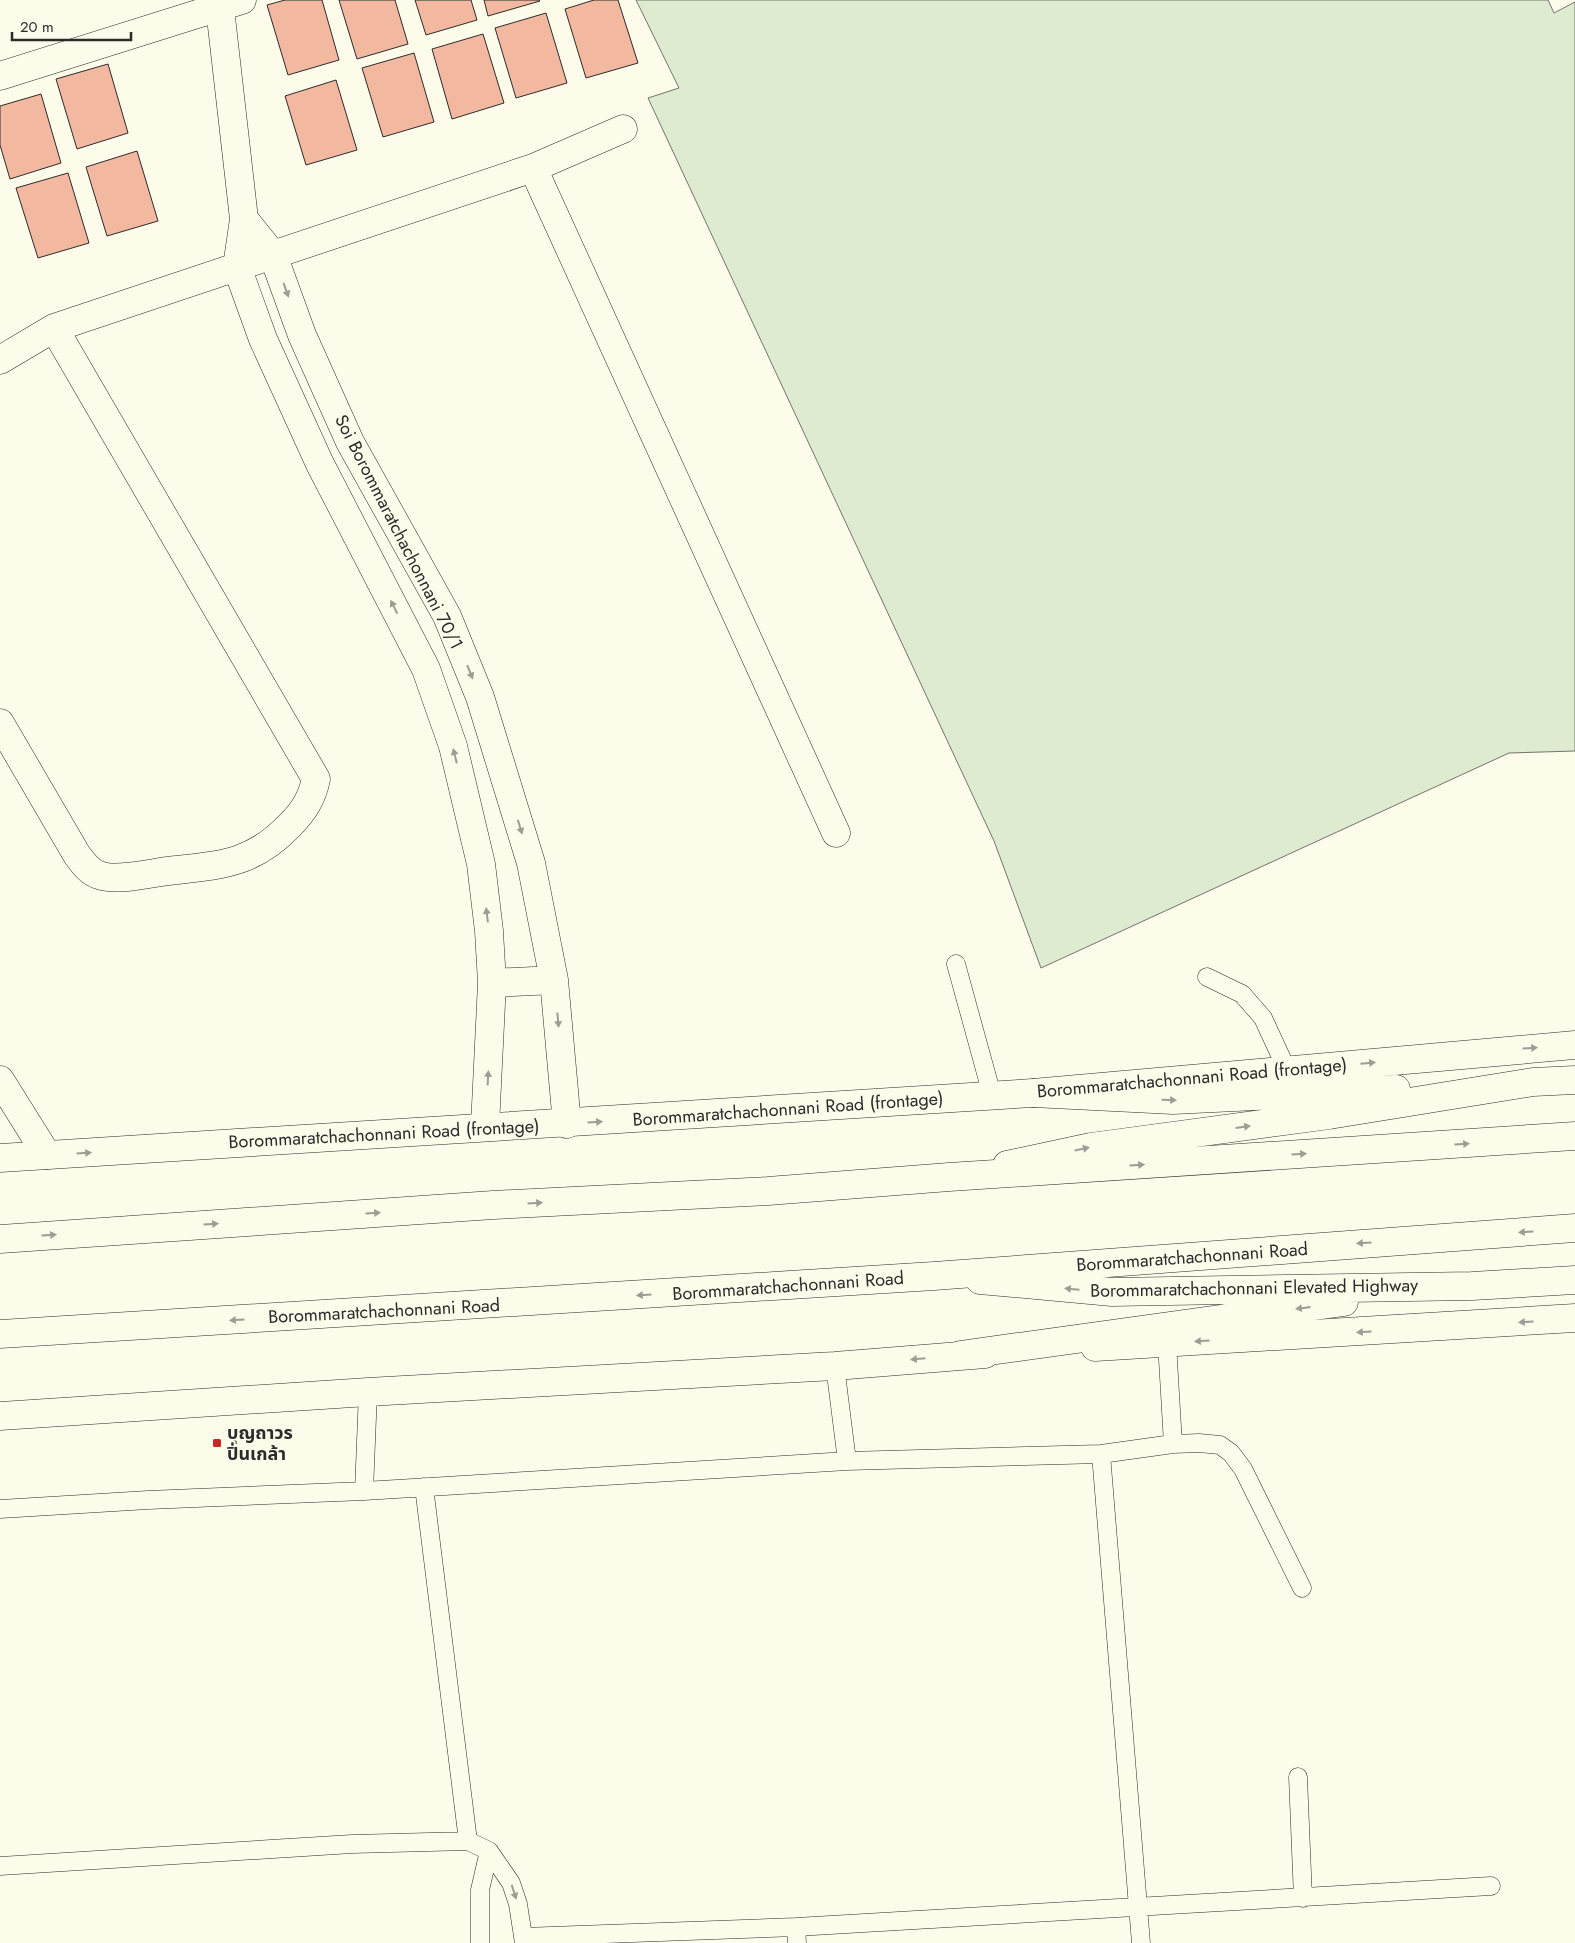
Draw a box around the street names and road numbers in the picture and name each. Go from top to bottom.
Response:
street label: Soi Borommaratchachonnani 70/1 [328,410,470,654]
street label: Borommaratchachonnani Road (frontage) [1036,1051,1348,1105]
street label: Borommaratchachonnani Road (frontage) [632,1085,944,1133]
street label: Borommaratchachonnani Road (frontage) [228,1113,540,1155]
street label: Borommaratchachonnani Road [1075,1236,1309,1278]
street label: Borommaratchachonnani Road [671,1265,905,1307]
street label: Borommaratchachonnani Elevated Highway [1090,1272,1418,1304]
street label: Borommaratchachonnani Road [267,1292,501,1330]

